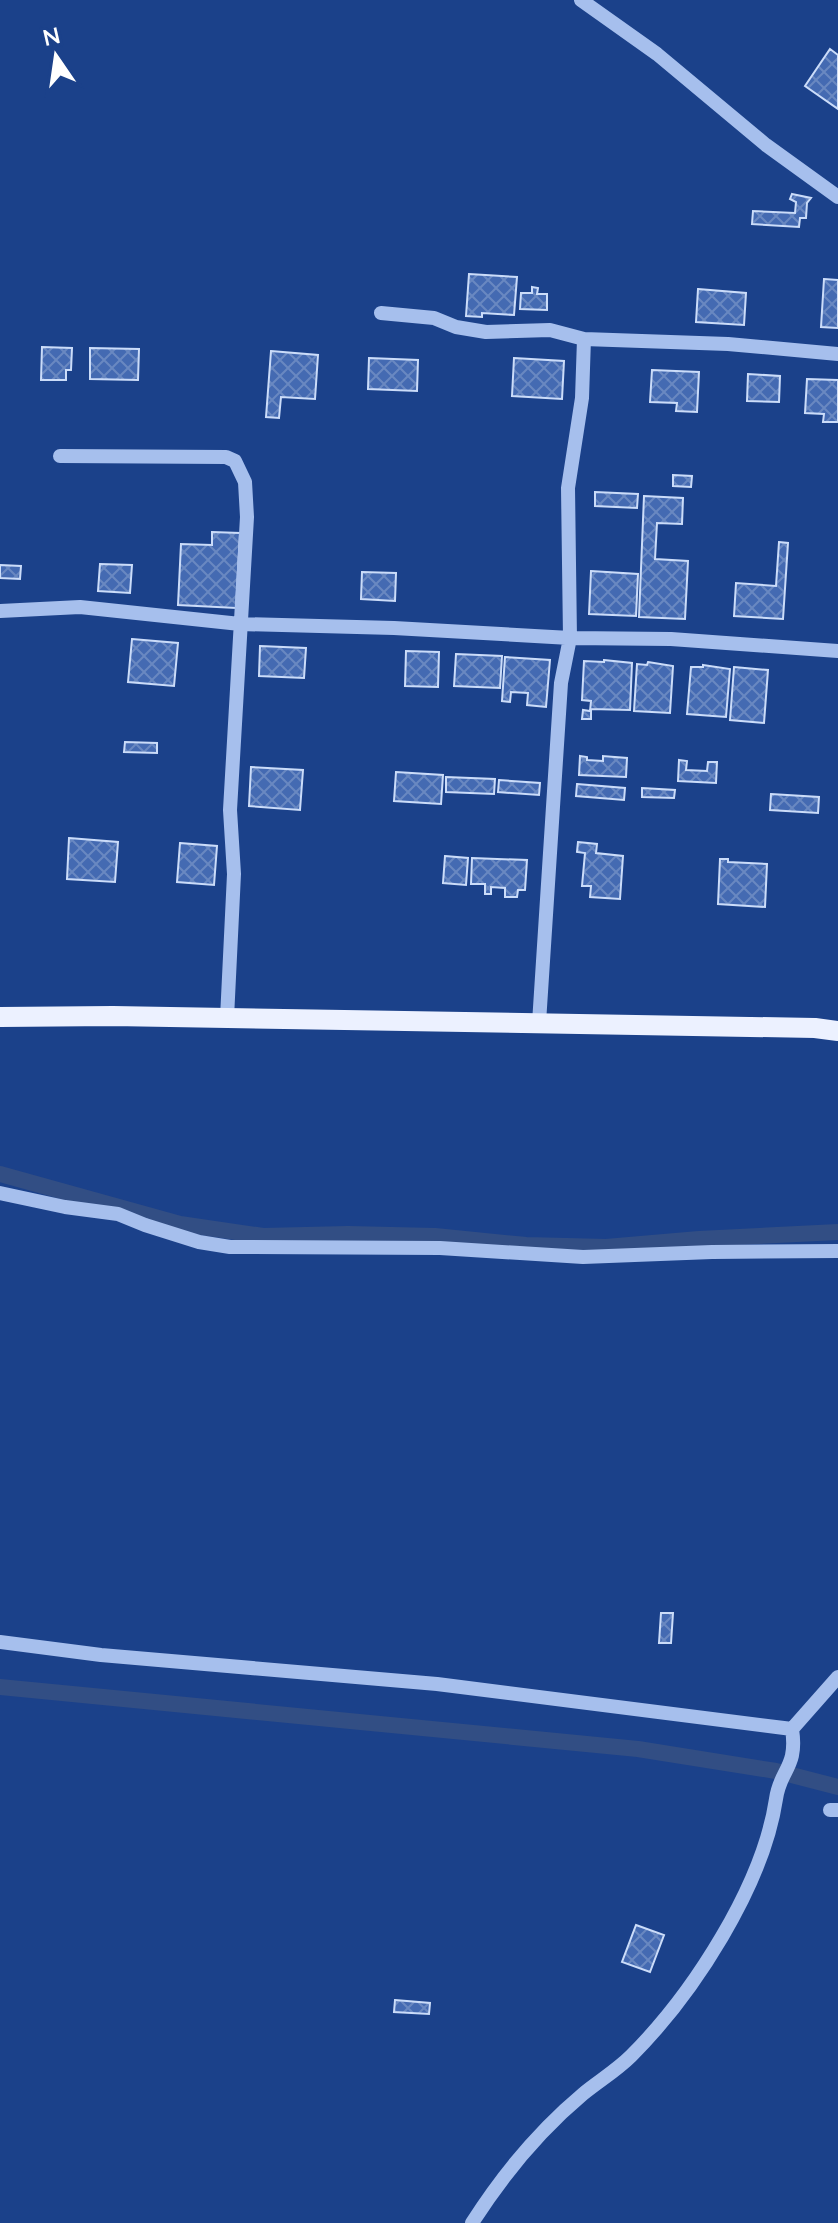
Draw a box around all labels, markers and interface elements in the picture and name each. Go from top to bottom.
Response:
north arrow [16,16,96,96]
text: N [40,21,63,51]

